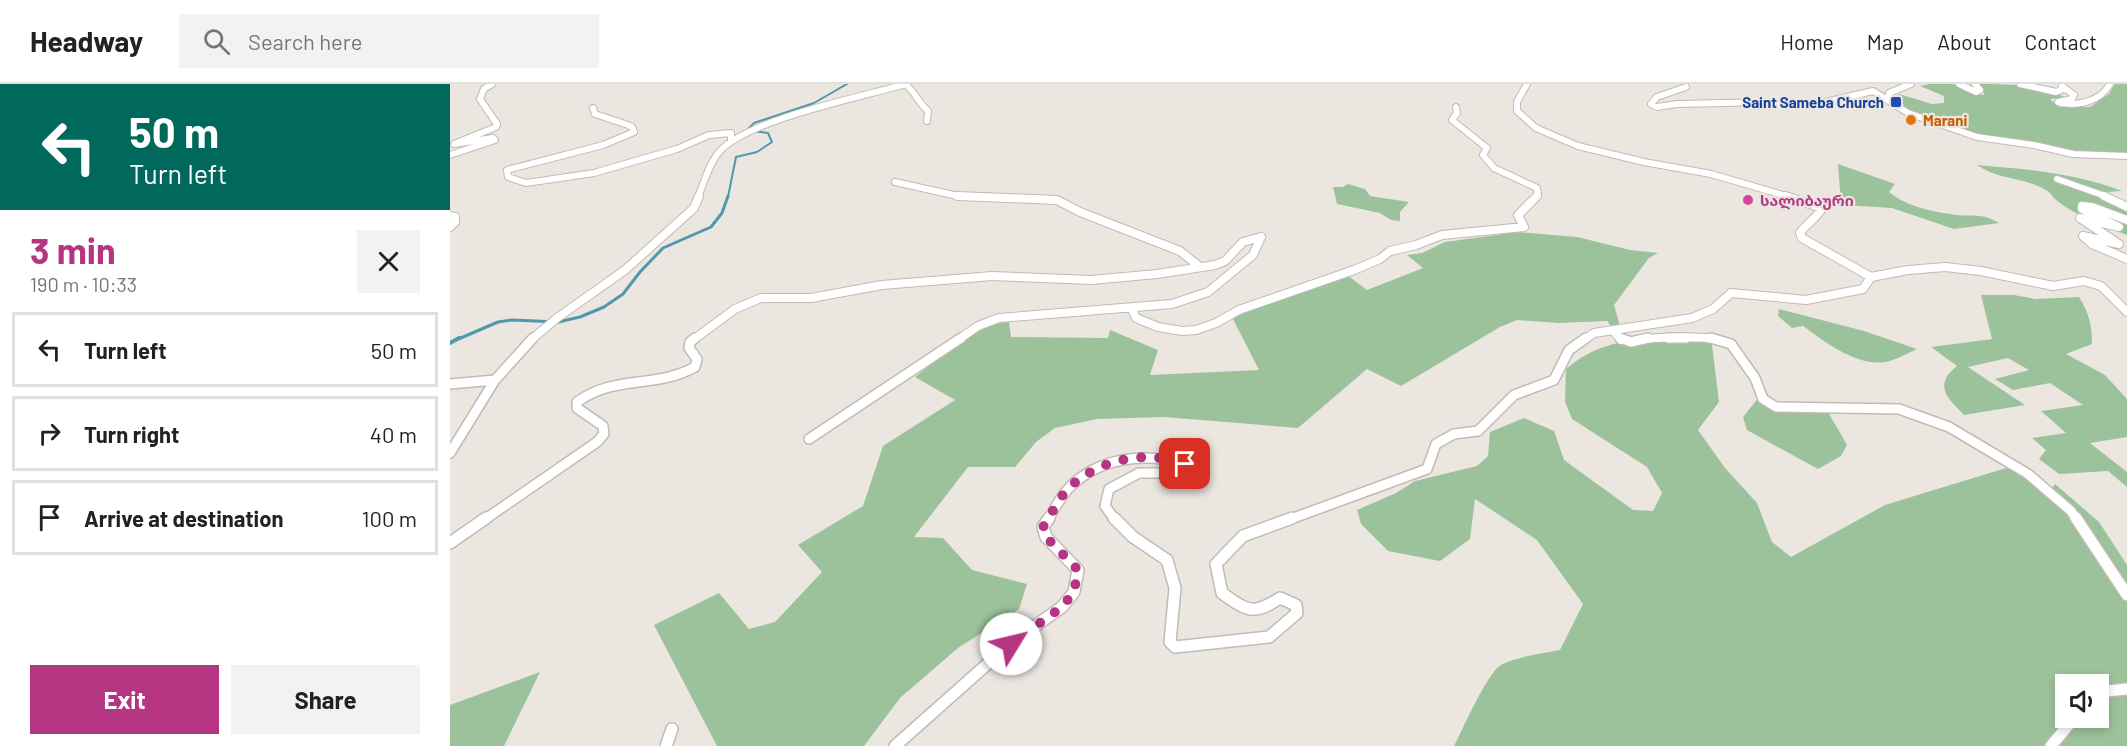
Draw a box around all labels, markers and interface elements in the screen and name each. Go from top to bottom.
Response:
search box [179,14,599,68]
text: Headway [30,24,143,58]
icon: search [200,25,233,58]
text: Search here [248,28,362,54]
text: Home [1780,29,1834,54]
text: Map [1867,29,1904,54]
text: About [1937,29,1992,54]
text: Contact [2025,29,2097,54]
place label: Saint Sameba Church [1742,93,1884,111]
marker: Saint Sameba Church [1889,95,1903,109]
text: 50 m [129,106,219,156]
icon: left [30,108,108,186]
place label: Marani [1923,111,1967,129]
marker: Marani [1904,113,1918,127]
text: Turn left [129,157,227,189]
place label: სალიბაური [1760,191,1854,210]
marker: სალიბაური [1741,193,1755,207]
text: 3 min [30,228,116,271]
button: close [357,230,420,293]
text: 190 m · 10:33 [30,272,137,296]
icon: left [33,333,66,366]
text: Turn left [84,337,167,363]
text: 50 m [371,337,417,363]
icon: right [33,417,66,450]
text: Turn right [84,421,179,447]
text: 40 m [370,421,417,447]
pin [1159,438,1210,489]
icon: arrive [1168,447,1201,480]
icon: arrive [33,501,66,534]
text: Arrive at destination [84,505,283,531]
text: 100 m [362,505,417,531]
position arrow [979,612,1043,676]
button: Exit [30,665,219,734]
button: Share [231,665,420,734]
map controls [2055,674,2109,728]
button: sound [2055,674,2109,728]

